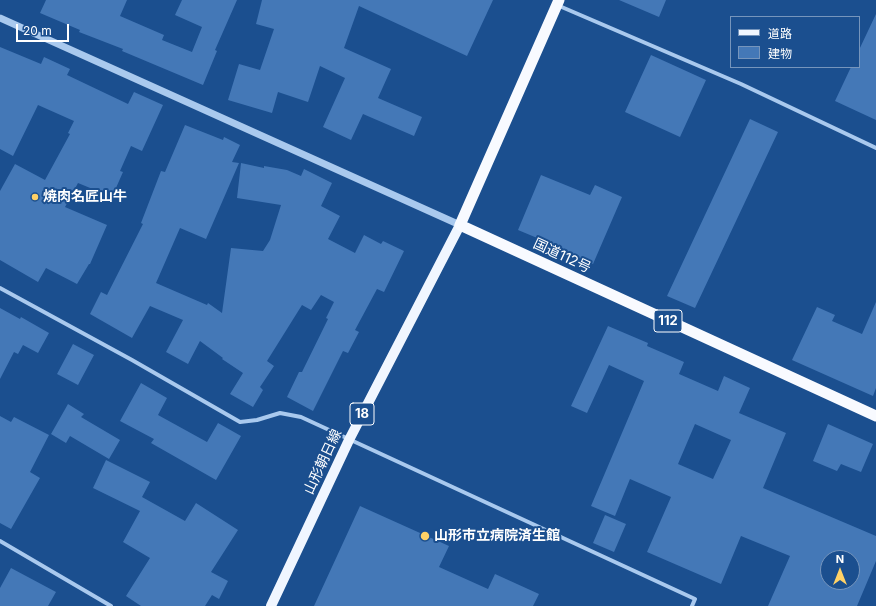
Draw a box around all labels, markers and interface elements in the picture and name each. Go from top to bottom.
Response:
scale bar [18,16,71,42]
legend [730,16,860,68]
text: 20 m [23,23,52,38]
text: 道路 [768,26,792,41]
text: 建物 [768,46,792,61]
place label: 焼肉名匠山牛 [43,189,127,205]
marker: 焼肉名匠山牛 [30,192,40,202]
street label: 国道112号 [530,235,594,277]
road number: 112 [654,310,682,332]
road number: 18 [350,403,374,425]
street label: 山形朝日線 [301,427,345,497]
place label: 山形市立病院済生館 [434,528,560,544]
marker: 山形市立病院済生館 [419,530,431,542]
north arrow [820,550,860,590]
text: N [836,552,844,566]

